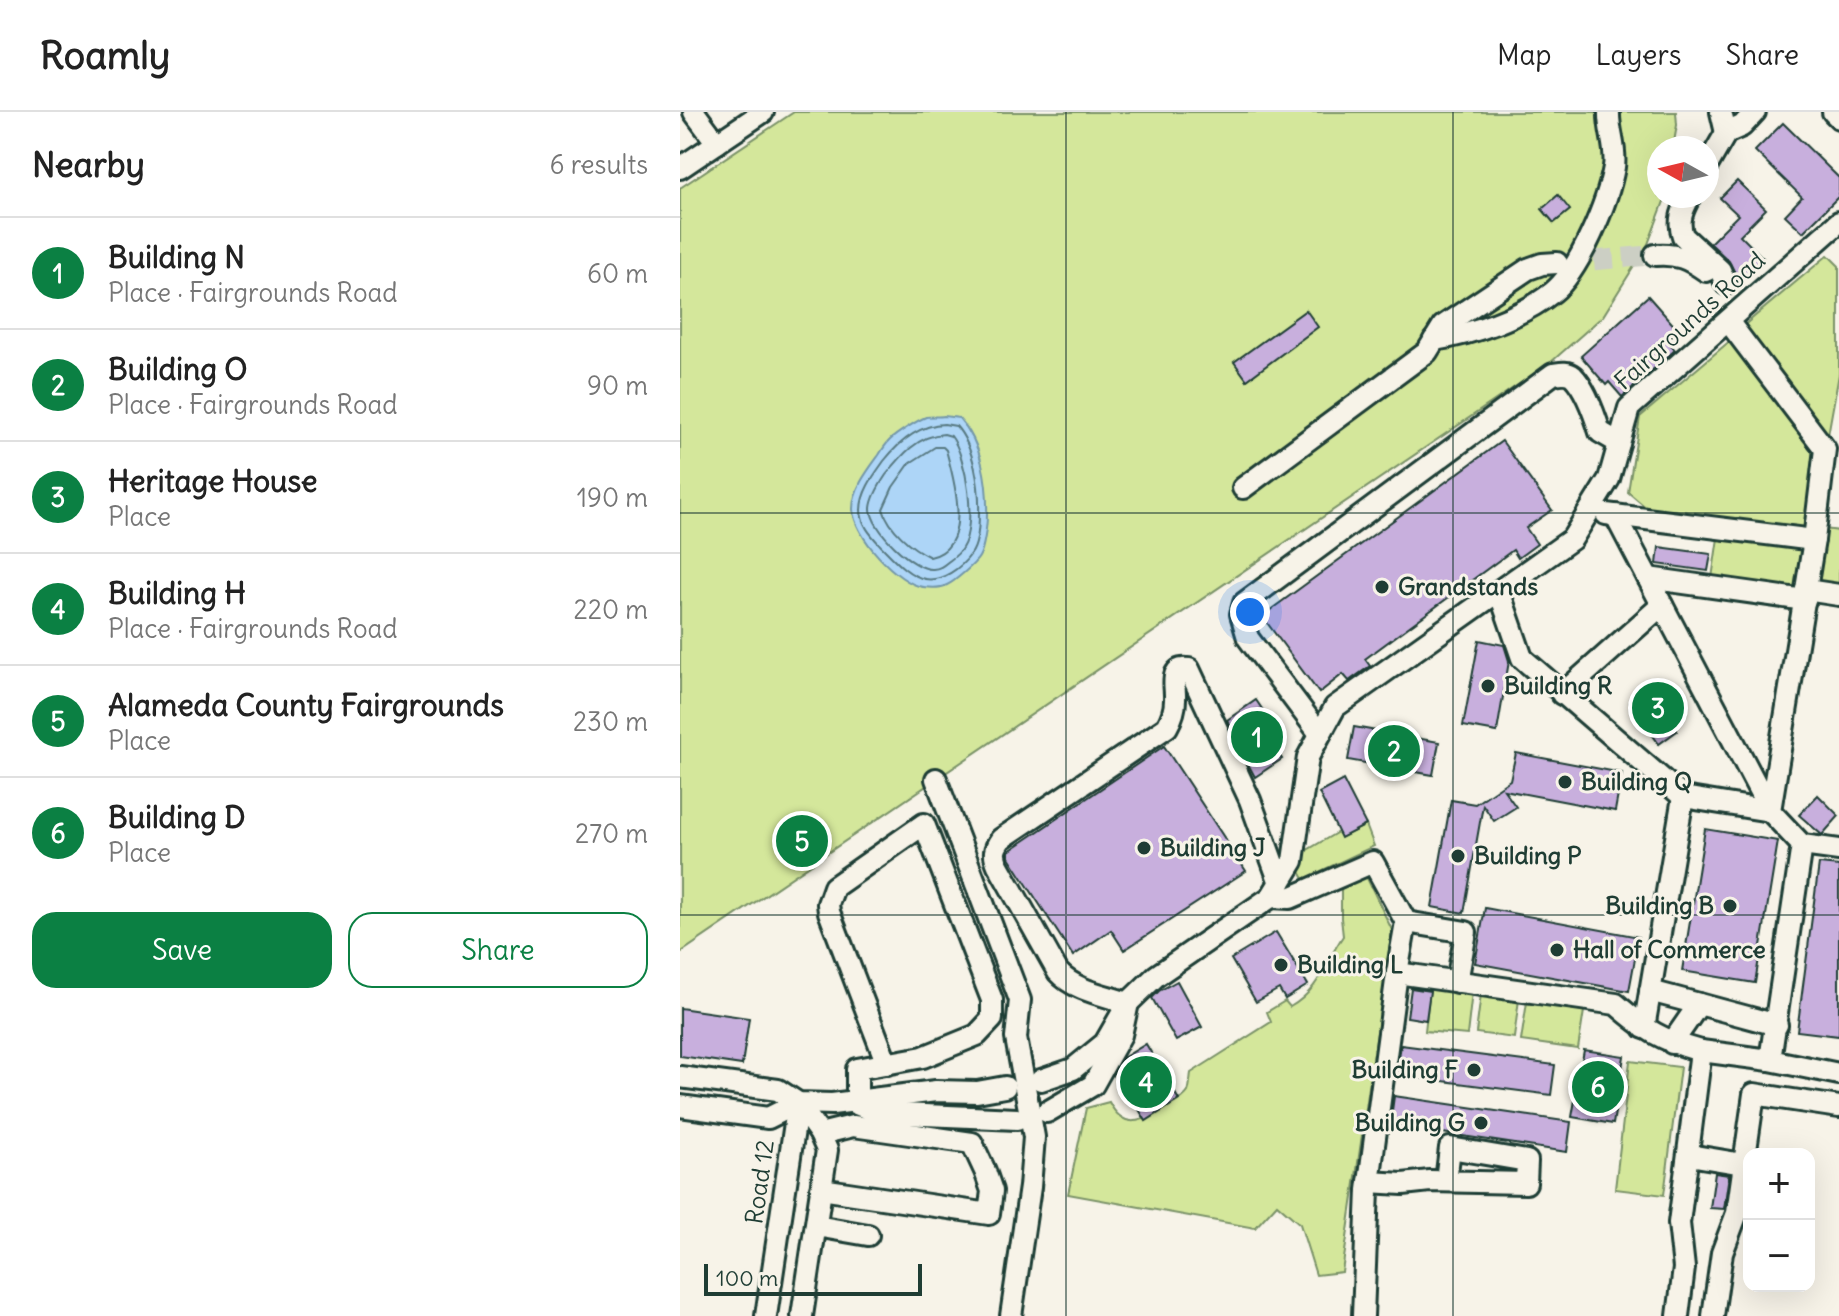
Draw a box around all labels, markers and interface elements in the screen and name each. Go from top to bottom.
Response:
text: Roamly [40,32,170,79]
text: Map [1497,37,1552,73]
text: Layers [1596,37,1682,73]
text: Share [1726,37,1799,73]
north arrow [1647,136,1719,208]
text: Nearby [32,143,145,186]
text: 6 results [550,148,648,181]
text: Building N [108,238,245,276]
street label: Fairgrounds Road [1608,245,1771,396]
text: 1 [53,257,63,290]
text: 60 m [587,257,648,290]
text: Place · Fairgrounds Road [108,276,398,309]
text: Building O [108,350,247,388]
text: 2 [51,369,65,402]
text: 90 m [587,369,648,402]
text: Place · Fairgrounds Road [108,388,398,421]
text: Heritage House [108,462,317,500]
text: 3 [51,481,65,514]
text: 190 m [577,481,648,514]
text: Place [108,500,171,533]
place label: Grandstands [1398,571,1538,601]
text: Building H [108,574,246,612]
marker: Grandstands [1373,578,1391,596]
your location [1230,592,1270,632]
text: 4 [50,593,66,626]
text: 220 m [573,593,648,626]
text: Place · Fairgrounds Road [108,612,398,645]
place label: Building R [1504,670,1613,700]
marker: Building R [1479,677,1497,695]
pin: 3 [1632,678,1684,738]
text: Alameda County Fairgrounds [108,686,504,724]
text: 5 [51,705,65,738]
text: 230 m [573,705,648,738]
pin: 1 [1231,707,1283,767]
pin: 2 [1368,721,1420,781]
text: Place [108,724,171,757]
place label: Building Q [1581,766,1692,796]
marker: Building Q [1556,773,1574,791]
text: Building D [108,798,246,836]
pin: 5 [776,811,828,871]
text: 6 [50,817,66,850]
text: 270 m [575,817,648,850]
place label: Building J [1160,832,1266,862]
text: Place [108,836,171,869]
marker: Building J [1135,839,1153,857]
place label: Building P [1474,840,1582,870]
marker: Building P [1449,847,1467,865]
place label: Building B [1605,890,1714,920]
marker: Building B [1721,897,1739,915]
button: Save [32,912,332,988]
button: Share [348,912,648,988]
place label: Hall of Commerce [1573,934,1766,964]
marker: Hall of Commerce [1548,941,1566,959]
place label: Building L [1297,949,1403,979]
marker: Building L [1272,956,1290,974]
pin: 4 [1120,1052,1172,1112]
place label: Building F [1351,1054,1458,1084]
pin: 6 [1572,1057,1624,1117]
marker: Building F [1465,1061,1483,1079]
place label: Building G [1355,1107,1465,1137]
marker: Building G [1472,1114,1490,1132]
street label: Road 12 [738,1138,780,1226]
map controls [1743,1148,1815,1292]
button: + [1743,1148,1815,1220]
button: − [1743,1220,1815,1292]
scale bar [704,1260,922,1296]
text: 100 m [716,1264,778,1292]

